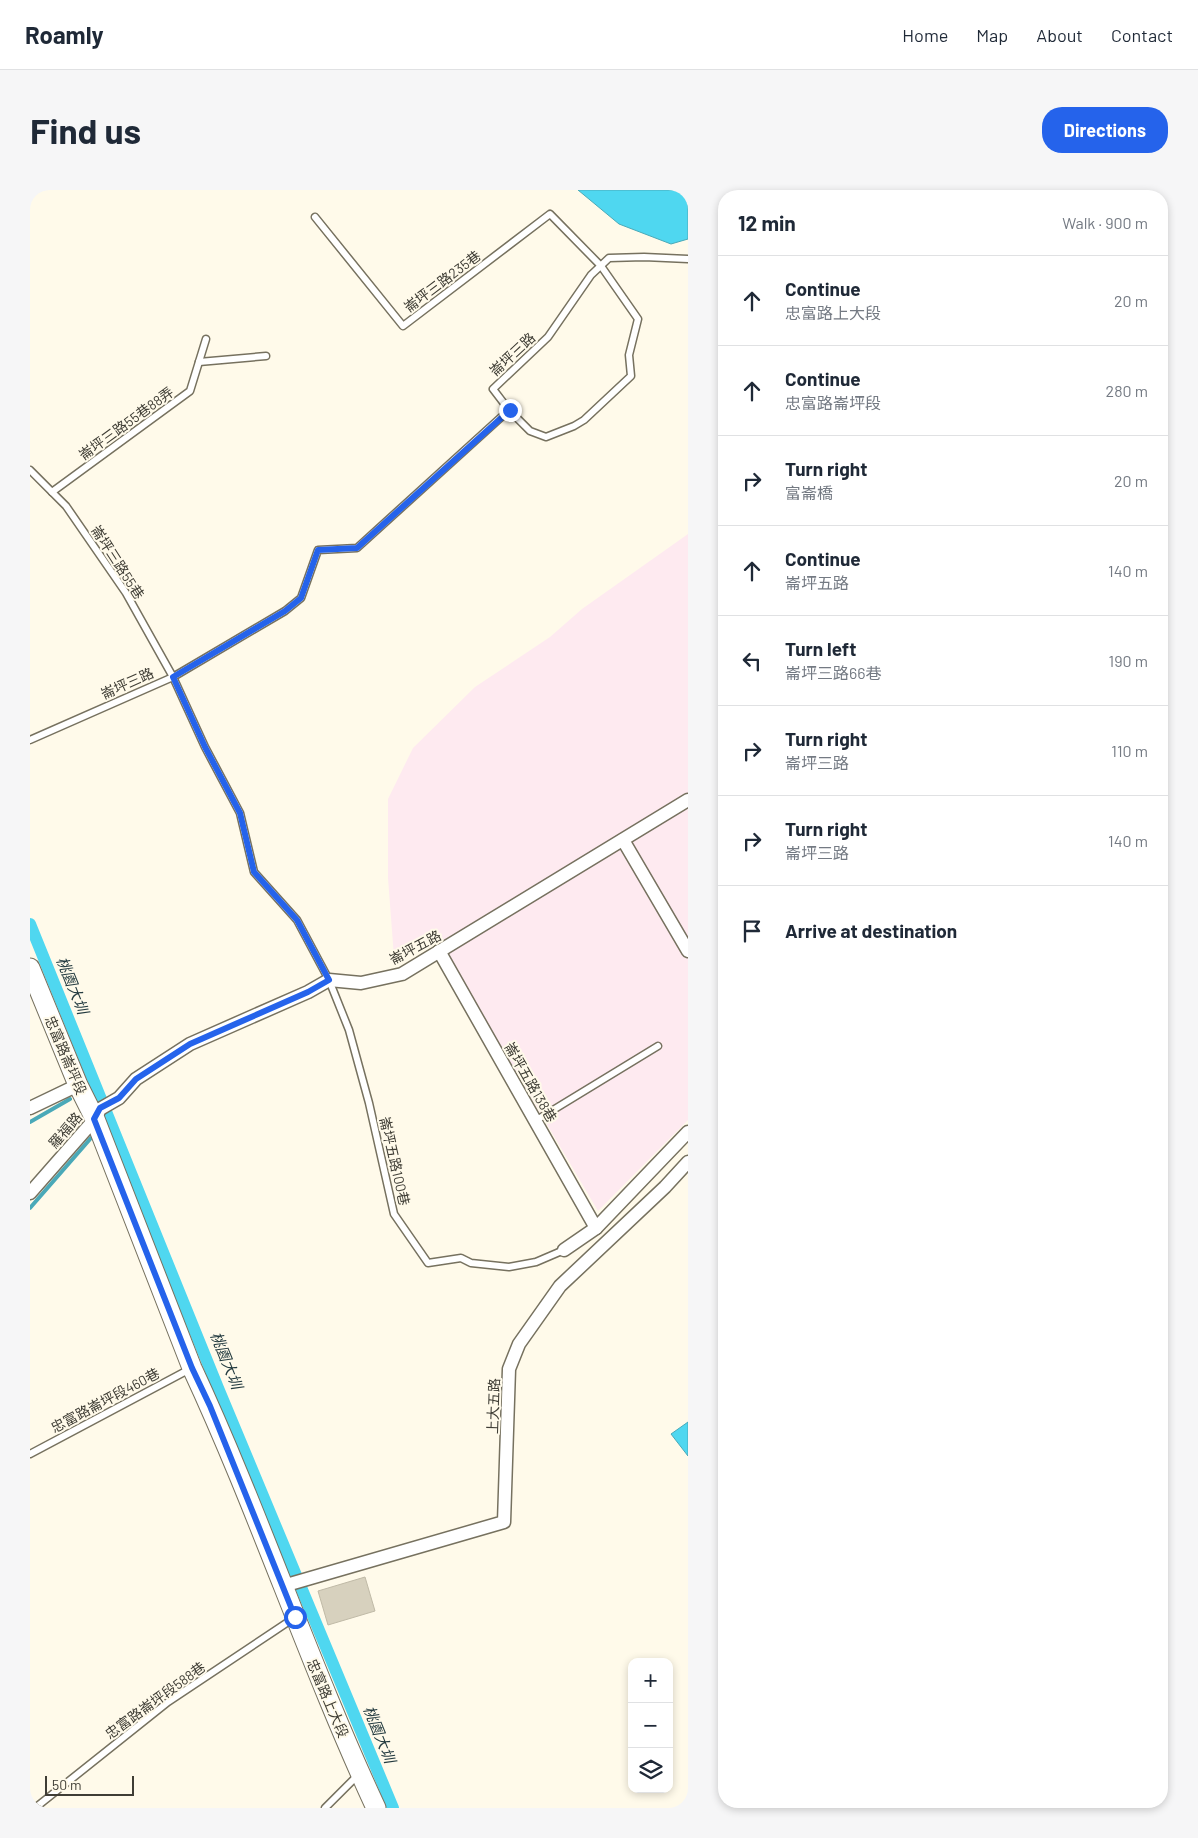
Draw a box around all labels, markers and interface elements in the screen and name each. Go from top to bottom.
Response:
text: Roamly [25,20,104,49]
text: Home [902,24,948,46]
text: Map [976,24,1008,46]
text: About [1036,24,1083,46]
text: Contact [1111,24,1173,46]
button: Directions [1042,107,1168,153]
text: Find us [30,109,141,151]
text: 12 min [738,210,796,235]
text: Walk · 900 m [1062,213,1148,232]
street label: 崙坪三路235巷 [400,247,484,315]
text: Continue [785,277,861,300]
icon: ahead [738,287,766,315]
text: 20 m [1114,291,1148,310]
text: 忠富路上大段 [785,303,881,322]
street label: 崙坪三路 [486,329,538,379]
text: Continue [785,367,861,390]
icon: ahead [738,377,766,405]
text: 280 m [1106,381,1148,400]
street label: 崙坪三路55巷88弄 [75,383,177,463]
text: 忠富路崙坪段 [785,393,881,412]
route end [499,399,522,422]
text: Turn right [785,457,867,480]
icon: right [738,467,766,495]
text: 20 m [1114,471,1148,490]
text: 富崙橋 [785,483,833,502]
street label: 崙坪三路55巷 [88,522,148,602]
text: Continue [785,547,861,570]
icon: ahead [738,557,766,585]
text: 140 m [1108,561,1148,580]
text: 崙坪五路 [785,573,849,592]
text: Turn left [785,637,856,660]
icon: left [738,647,766,675]
text: 190 m [1109,651,1148,670]
text: 崙坪三路66巷 [785,663,881,682]
street label: 崙坪三路 [98,664,156,702]
text: Turn right [785,727,867,750]
icon: right [738,737,766,765]
text: 110 m [1111,741,1148,760]
text: 崙坪三路 [785,753,849,772]
text: Turn right [785,817,867,840]
icon: right [738,827,766,855]
text: 140 m [1108,831,1148,850]
text: 崙坪三路 [785,843,849,862]
icon: arrive [738,917,766,945]
text: Arrive at destination [785,919,957,942]
street label: 崙坪五路 [386,926,444,968]
water label: 桃園大圳 [53,954,93,1018]
street label: 忠富路崙坪段 [42,1013,90,1097]
street label: 崙坪五路138巷 [501,1039,561,1125]
street label: 羅福路 [45,1109,85,1151]
street label: 崙坪五路100巷 [377,1115,413,1207]
water label: 桃園大圳 [207,1329,247,1393]
street label: 忠富路崙坪段460巷 [48,1364,162,1436]
street label: 上大五路 [484,1378,502,1434]
route start [284,1606,307,1629]
street label: 忠富路上大段 [304,1656,352,1740]
street label: 忠富路崙坪段588巷 [102,1658,208,1742]
map controls [628,1658,673,1793]
button: + [628,1658,673,1703]
water label: 桃園大圳 [360,1703,400,1767]
button: − [628,1703,673,1748]
button: layers [628,1748,673,1793]
scale bar [45,1773,134,1796]
text: 50 m [52,1776,81,1793]

